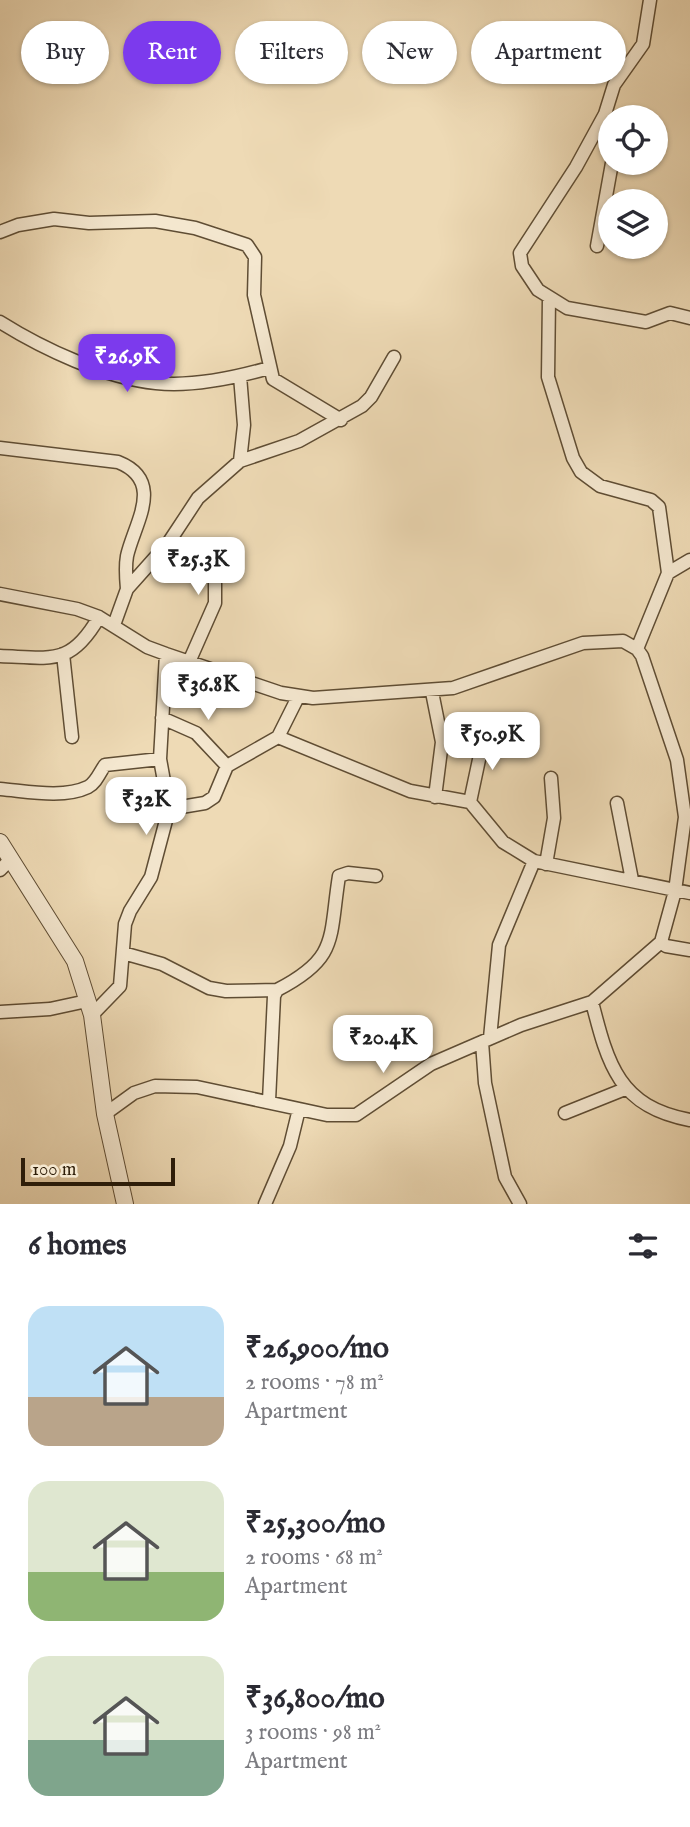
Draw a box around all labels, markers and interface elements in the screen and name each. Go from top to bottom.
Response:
chip: Buy [21,21,109,84]
chip: Rent [123,21,221,84]
chip: Filters [235,21,348,84]
chip: New [362,21,457,84]
chip: Apartment [471,21,626,84]
map controls [598,105,668,259]
button: locate [598,105,668,175]
button: layers [598,189,668,259]
pin: ₹26.9K [70,334,184,394]
text: ₹26.9K [94,342,160,371]
pin: ₹25.3K [141,538,255,597]
text: ₹25.3K [167,545,229,574]
pin: ₹36.8K [151,662,265,722]
text: ₹36.8K [177,670,239,699]
pin: ₹50.9K [435,712,549,772]
text: ₹50.9K [460,720,524,749]
pin: ₹32K [105,778,187,837]
text: ₹32K [121,785,171,814]
pin: ₹20.4K [326,1016,440,1075]
text: ₹20.4K [349,1023,417,1052]
scale bar [21,1155,175,1187]
text: 100 m [32,1158,76,1182]
text: 6 homes [28,1227,127,1265]
icon: filters [624,1227,662,1265]
text: ₹26,900/mo [245,1330,389,1368]
icon: home [84,1334,168,1418]
text: 2 rooms · 78 m² [245,1368,384,1397]
text: Apartment [245,1397,348,1426]
text: ₹25,300/mo [245,1505,385,1543]
icon: home [84,1509,168,1593]
text: 2 rooms · 68 m² [245,1543,383,1572]
text: Apartment [245,1572,348,1601]
text: ₹36,800/mo [245,1680,385,1718]
icon: home [84,1684,168,1768]
text: 3 rooms · 98 m² [245,1718,381,1747]
text: Apartment [245,1747,348,1776]

